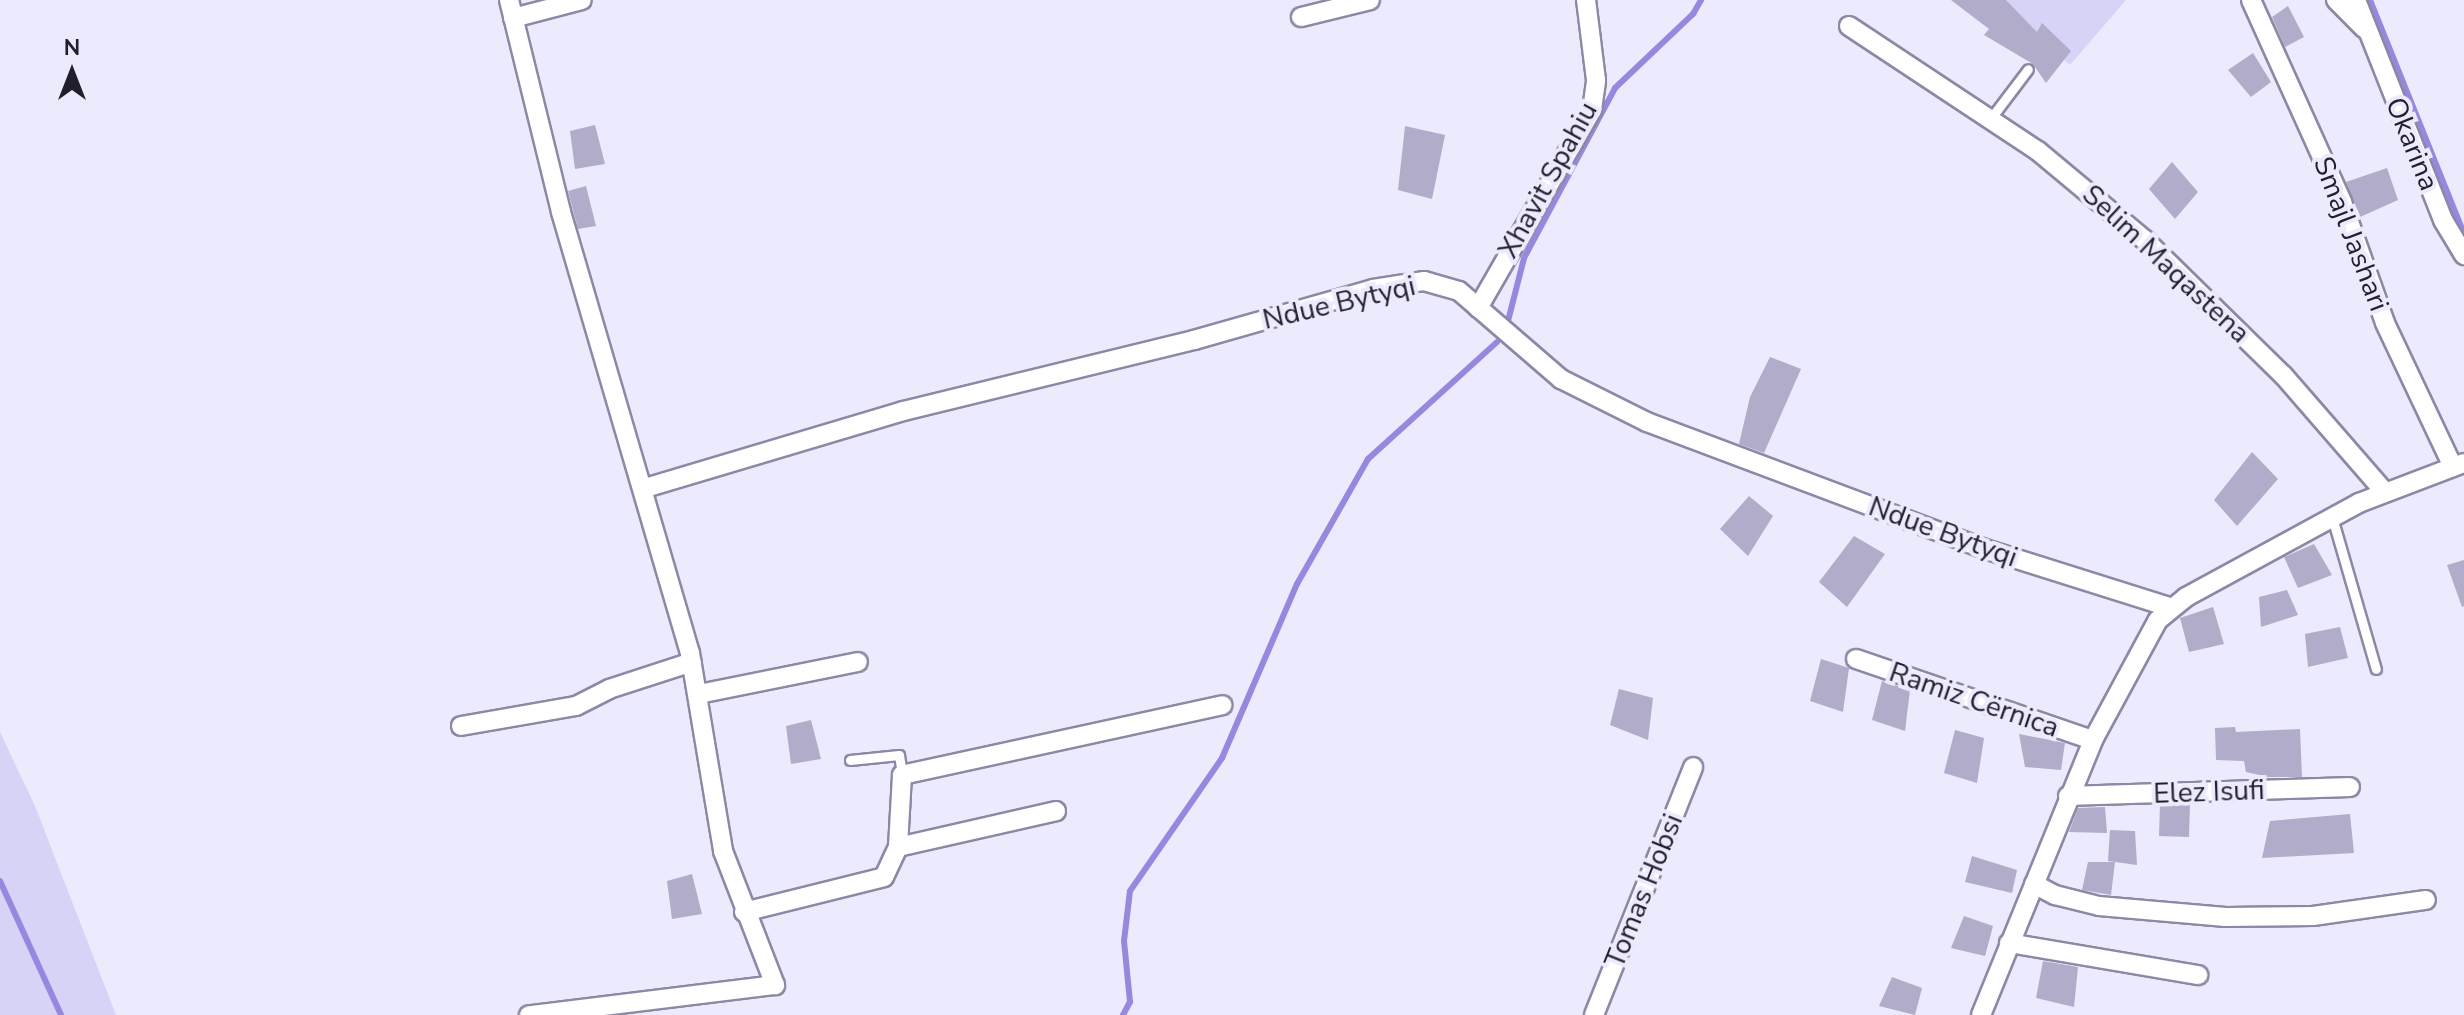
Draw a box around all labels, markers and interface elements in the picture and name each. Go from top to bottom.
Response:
north arrow [32,32,112,112]
text: N [64,33,80,63]
street label: Okarina [2378,93,2446,195]
street label: Xhavit Spahiu [1491,96,1605,264]
street label: Smajl Jashari [2306,152,2396,316]
street label: Selim Maqastena [2075,178,2257,350]
street label: Ndue Bytyqi [1260,269,1418,337]
street label: Ndue Bytyqi [1864,490,2022,574]
street label: Ramiz Cërnica [1885,655,2063,745]
street label: Elez Isufi [2153,773,2265,811]
street label: Tomas Hobsi [1598,809,1690,973]

